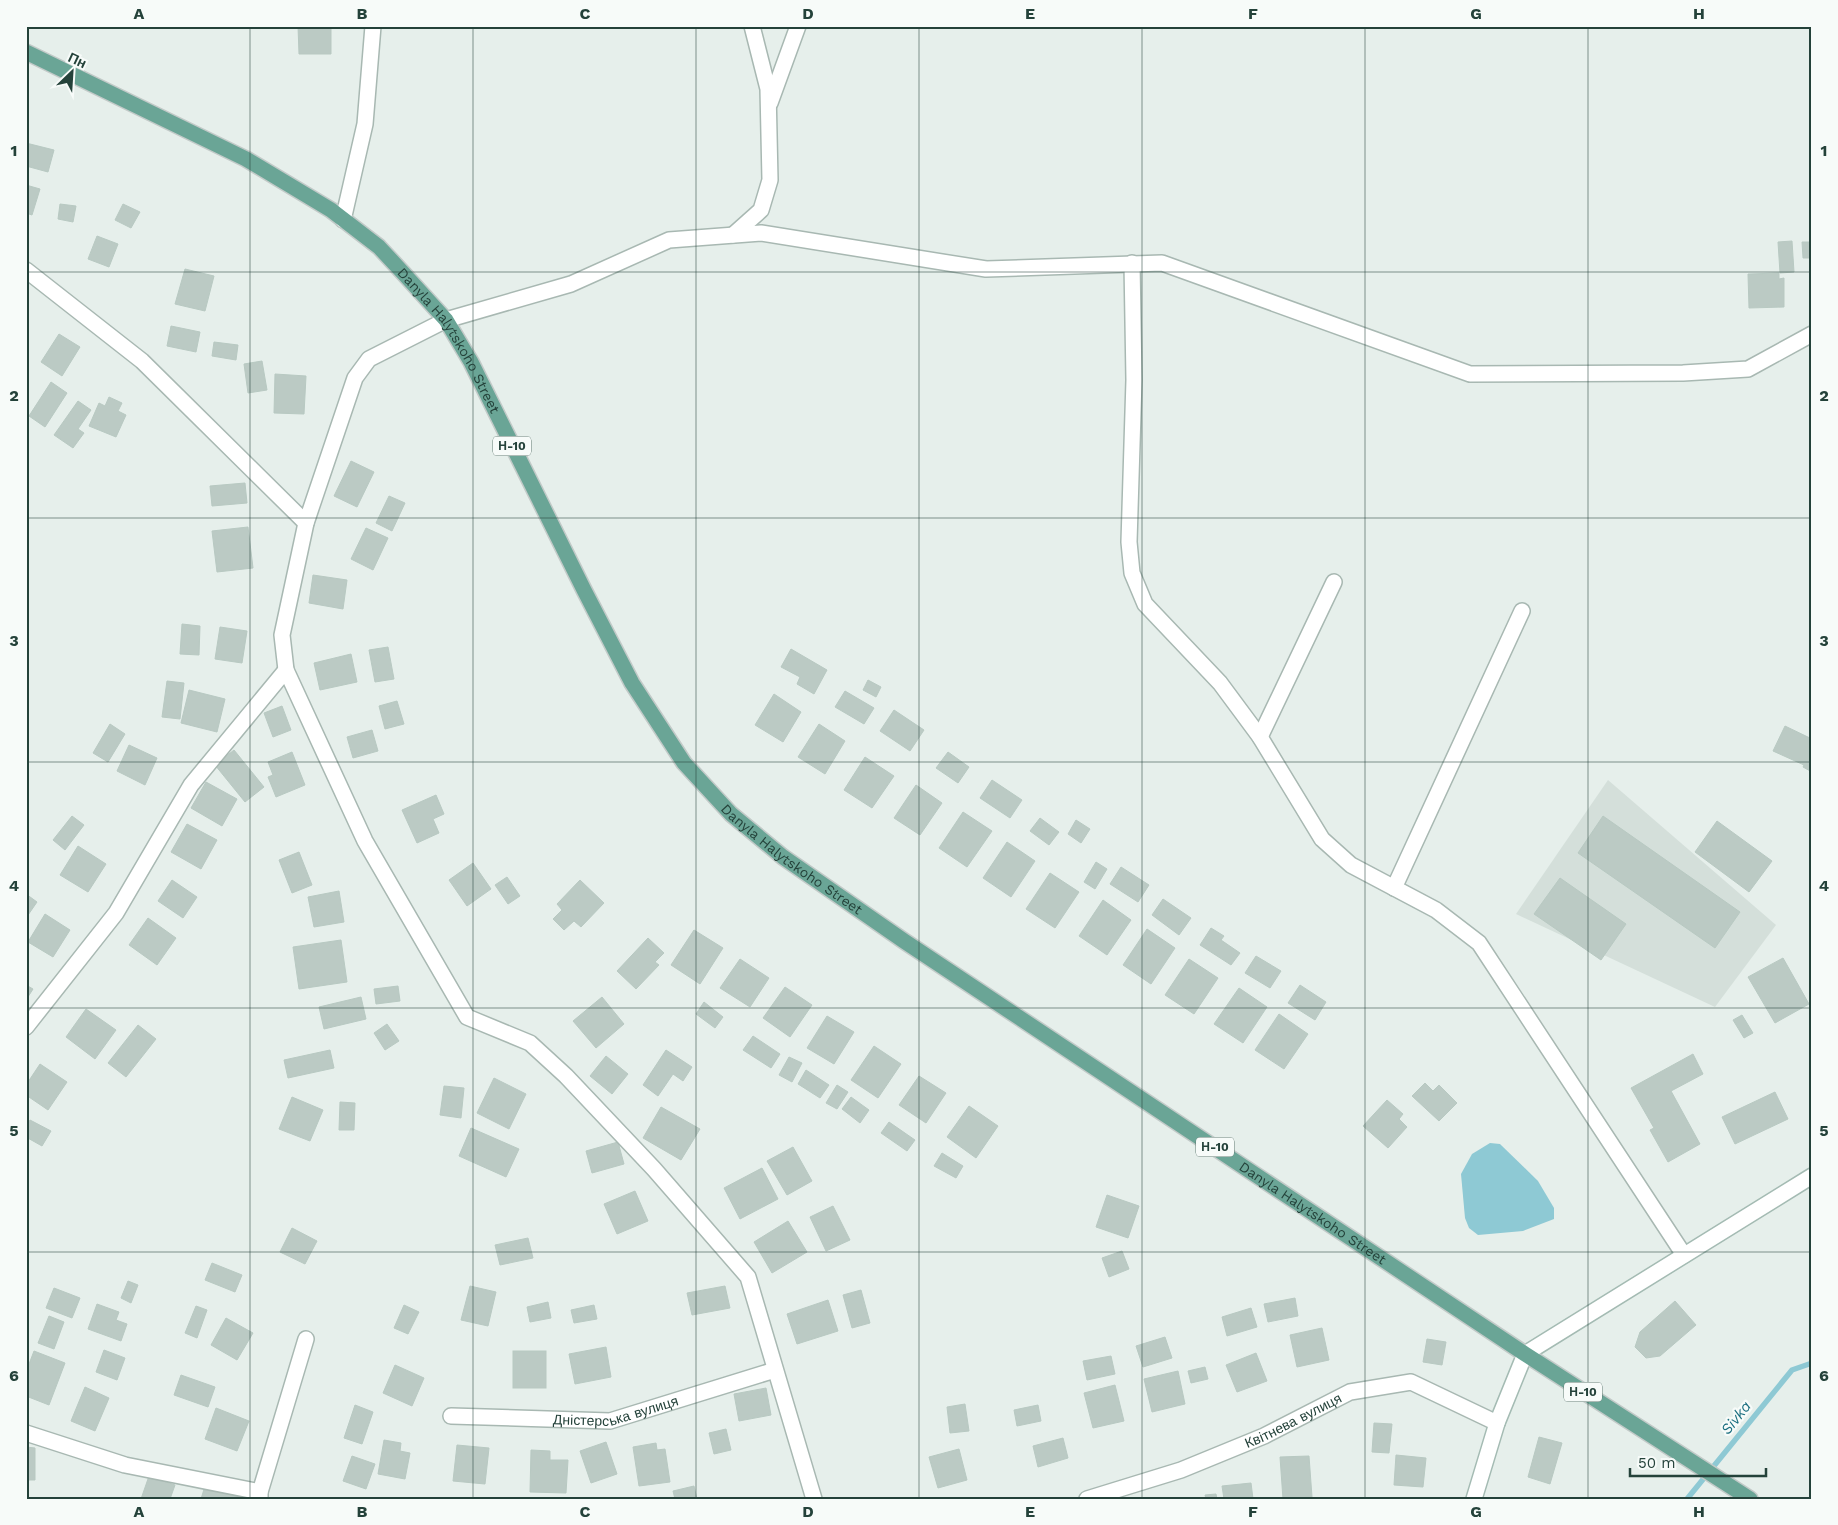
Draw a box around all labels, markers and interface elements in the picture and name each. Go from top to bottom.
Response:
text: A [134,4,145,23]
text: B [357,4,368,23]
text: C [580,4,591,23]
text: D [802,4,814,23]
text: E [1025,4,1035,23]
text: F [1248,4,1258,23]
text: G [1470,4,1482,23]
text: H [1693,4,1705,23]
north arrow [48,48,98,98]
text: Пн [66,49,89,71]
text: 1 [11,141,17,160]
text: 1 [1821,141,1827,160]
street label: Danyla Halytskoho Street [394,264,503,416]
text: 2 [9,386,19,405]
text: 2 [1819,386,1829,405]
road number: Н-10 [493,436,531,456]
text: 3 [9,631,19,650]
text: 3 [1819,631,1829,650]
street label: Danyla Halytskoho Street [718,801,866,918]
text: 4 [9,876,19,895]
text: 4 [1819,876,1829,895]
text: 5 [9,1121,19,1140]
text: 5 [1819,1121,1829,1140]
road number: Н-10 [1196,1138,1234,1156]
street label: Danyla Halytskoho Street [1236,1158,1389,1268]
text: 6 [9,1366,19,1385]
text: 6 [1819,1366,1829,1385]
road number: Н-10 [1564,1382,1602,1401]
street label: Квітнева вулиця [1242,1390,1344,1451]
street label: Дністерська вулиця [553,1392,680,1429]
water label: Sivka [1717,1398,1755,1438]
scale bar [1630,1445,1767,1477]
text: 50 m [1638,1454,1675,1472]
text: A [134,1502,145,1521]
text: B [357,1502,368,1521]
text: C [580,1502,591,1521]
text: D [802,1502,814,1521]
text: E [1025,1502,1035,1521]
text: F [1248,1502,1258,1521]
text: G [1470,1502,1482,1521]
text: H [1693,1502,1705,1521]

